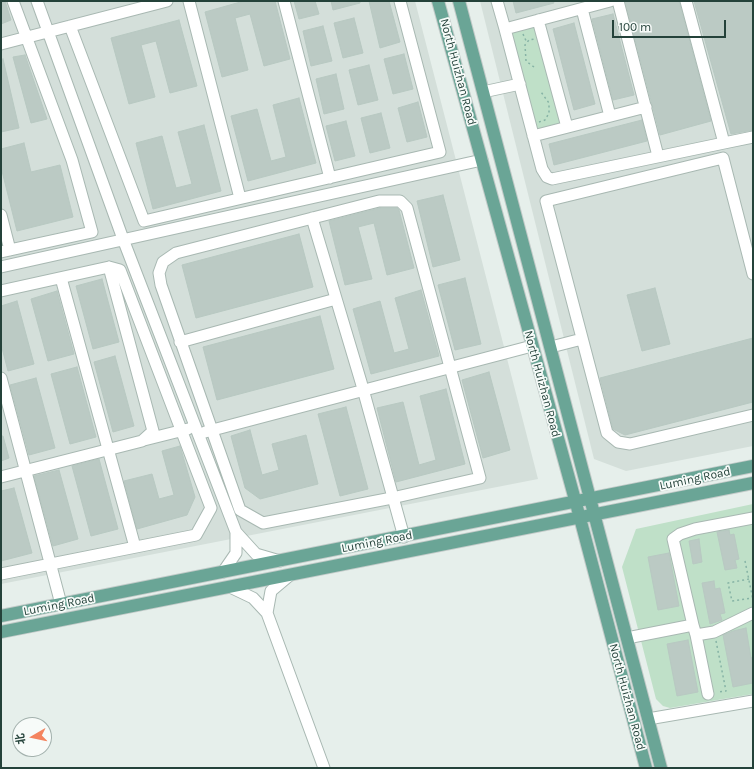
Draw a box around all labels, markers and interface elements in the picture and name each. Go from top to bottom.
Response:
scale bar [614,12,728,38]
street label: North Huizhan Road [437,17,479,127]
text: 100 m [619,20,651,34]
street label: North Huizhan Road [521,329,563,439]
street label: Luming Road [658,464,732,494]
street label: Luming Road [340,528,414,556]
street label: Luming Road [22,591,96,619]
street label: North Huizhan Road [606,642,648,752]
north arrow [12,717,52,757]
text: 北 [13,732,28,745]

